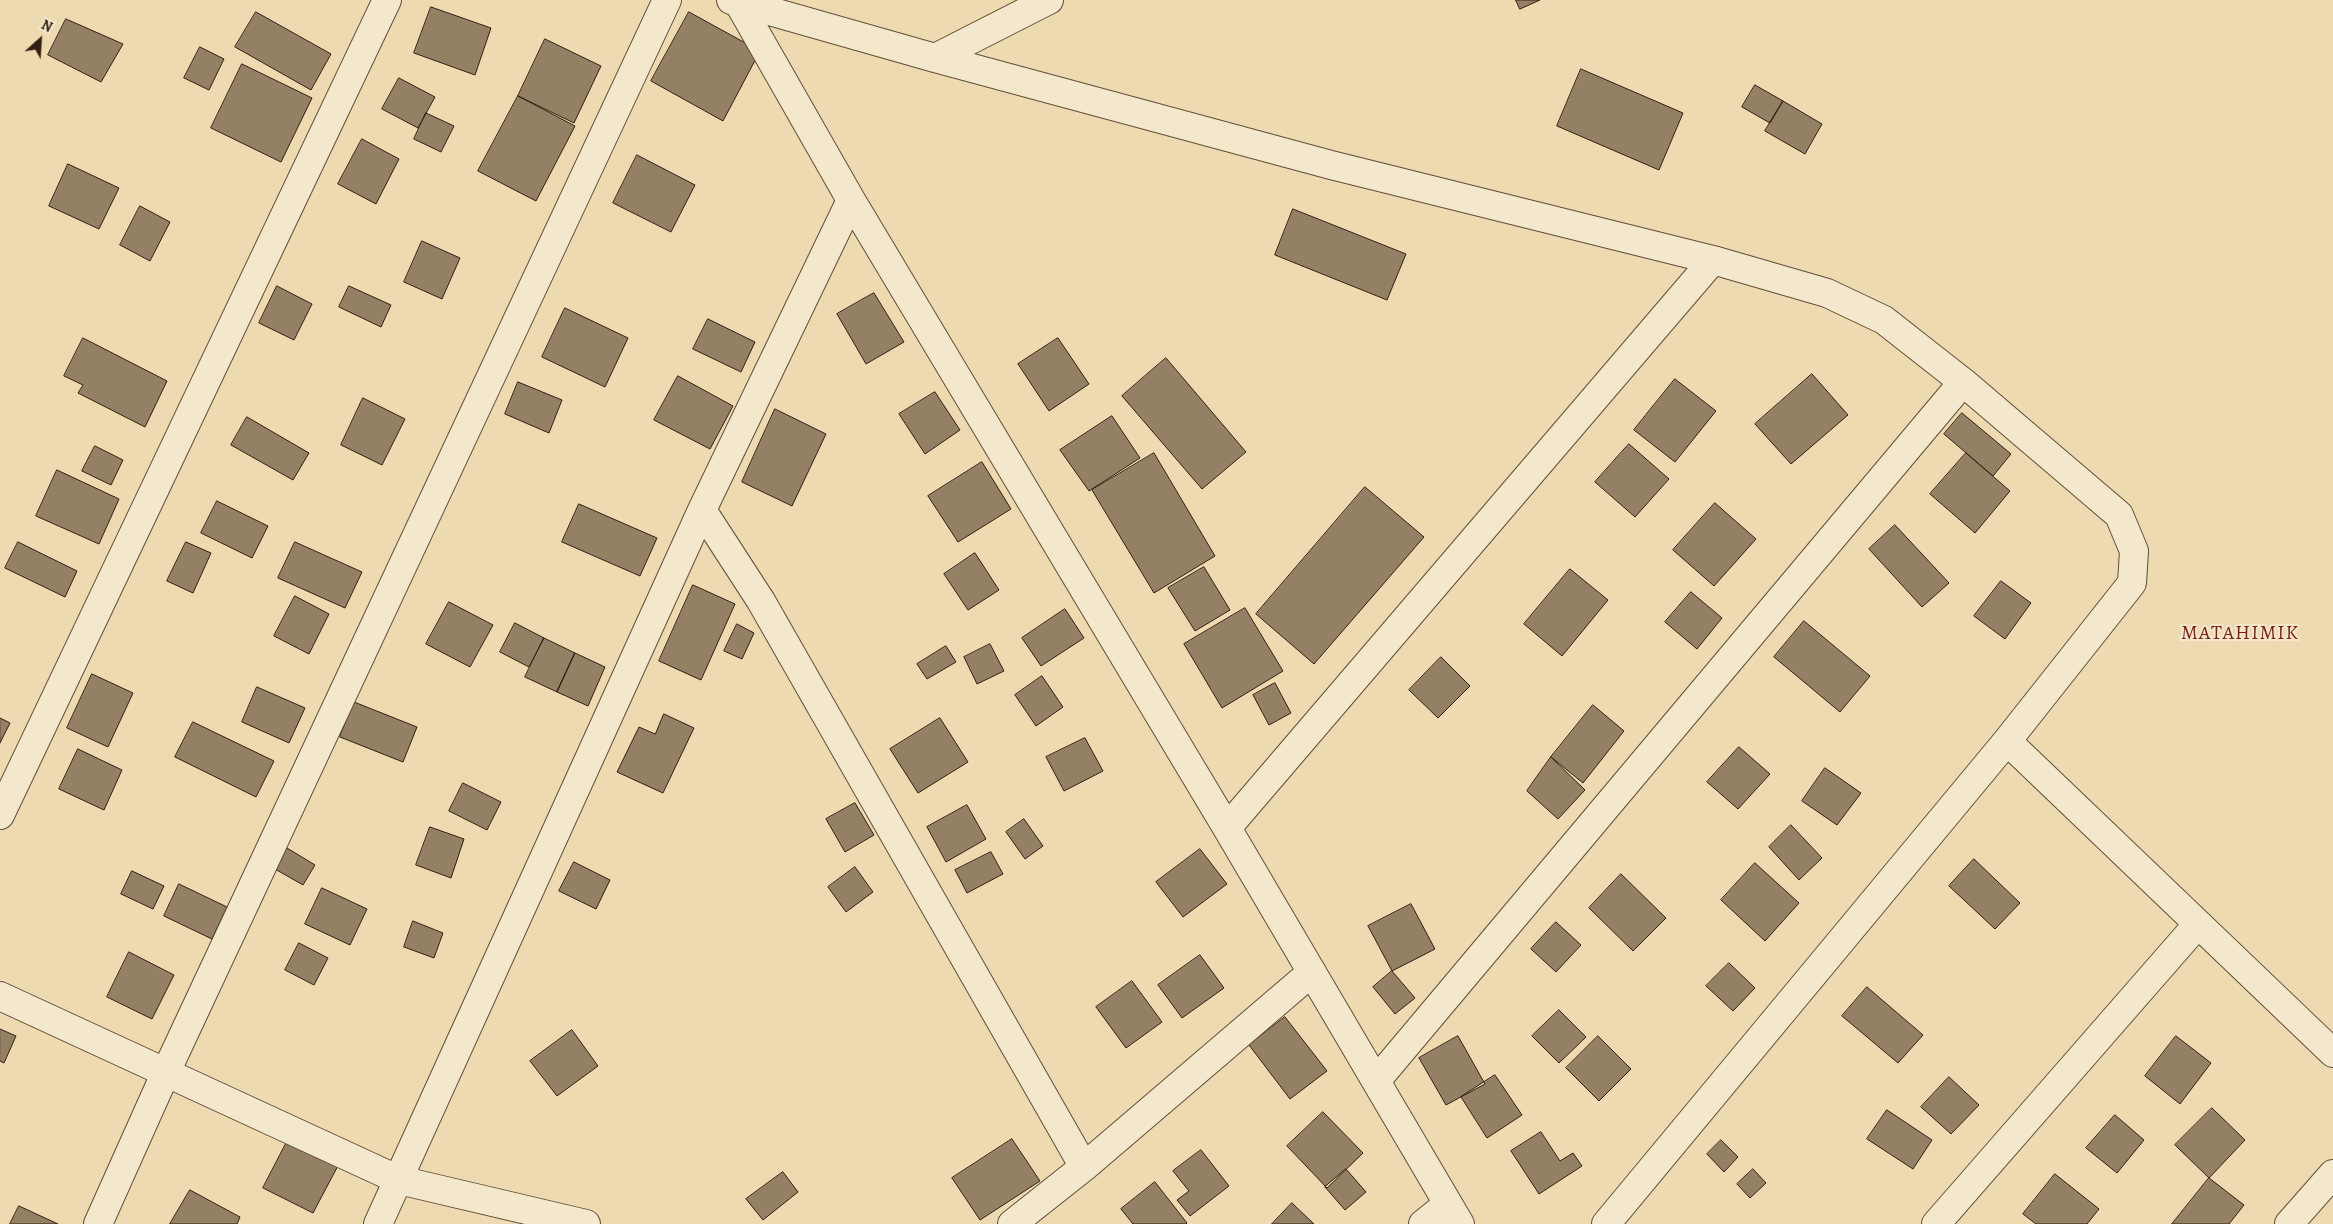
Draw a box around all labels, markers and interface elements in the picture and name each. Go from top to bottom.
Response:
north arrow [15,15,65,65]
text: N [38,15,56,37]
district label: MATAHIMIK [2180,622,2300,646]

